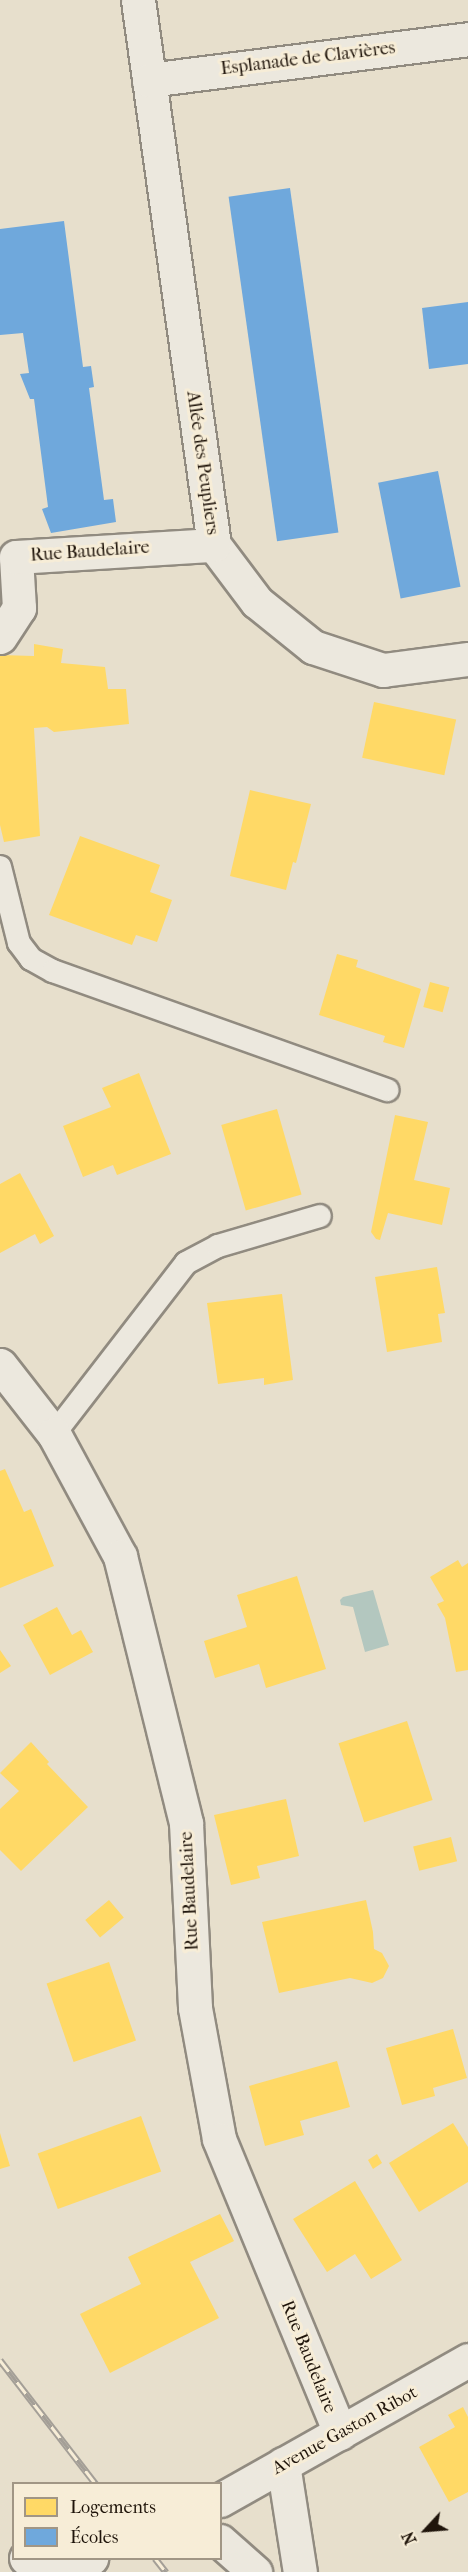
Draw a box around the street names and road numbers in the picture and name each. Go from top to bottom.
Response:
street label: Esplanade de Clavières [219,38,397,80]
street label: Allée des Peupliers [181,390,223,536]
street label: Rue Baudelaire [30,537,150,567]
street label: Rue Baudelaire [176,1831,204,1951]
street label: Rue Baudelaire [276,2298,340,2416]
street label: Avenue Gaston Ribot [269,2382,421,2480]

